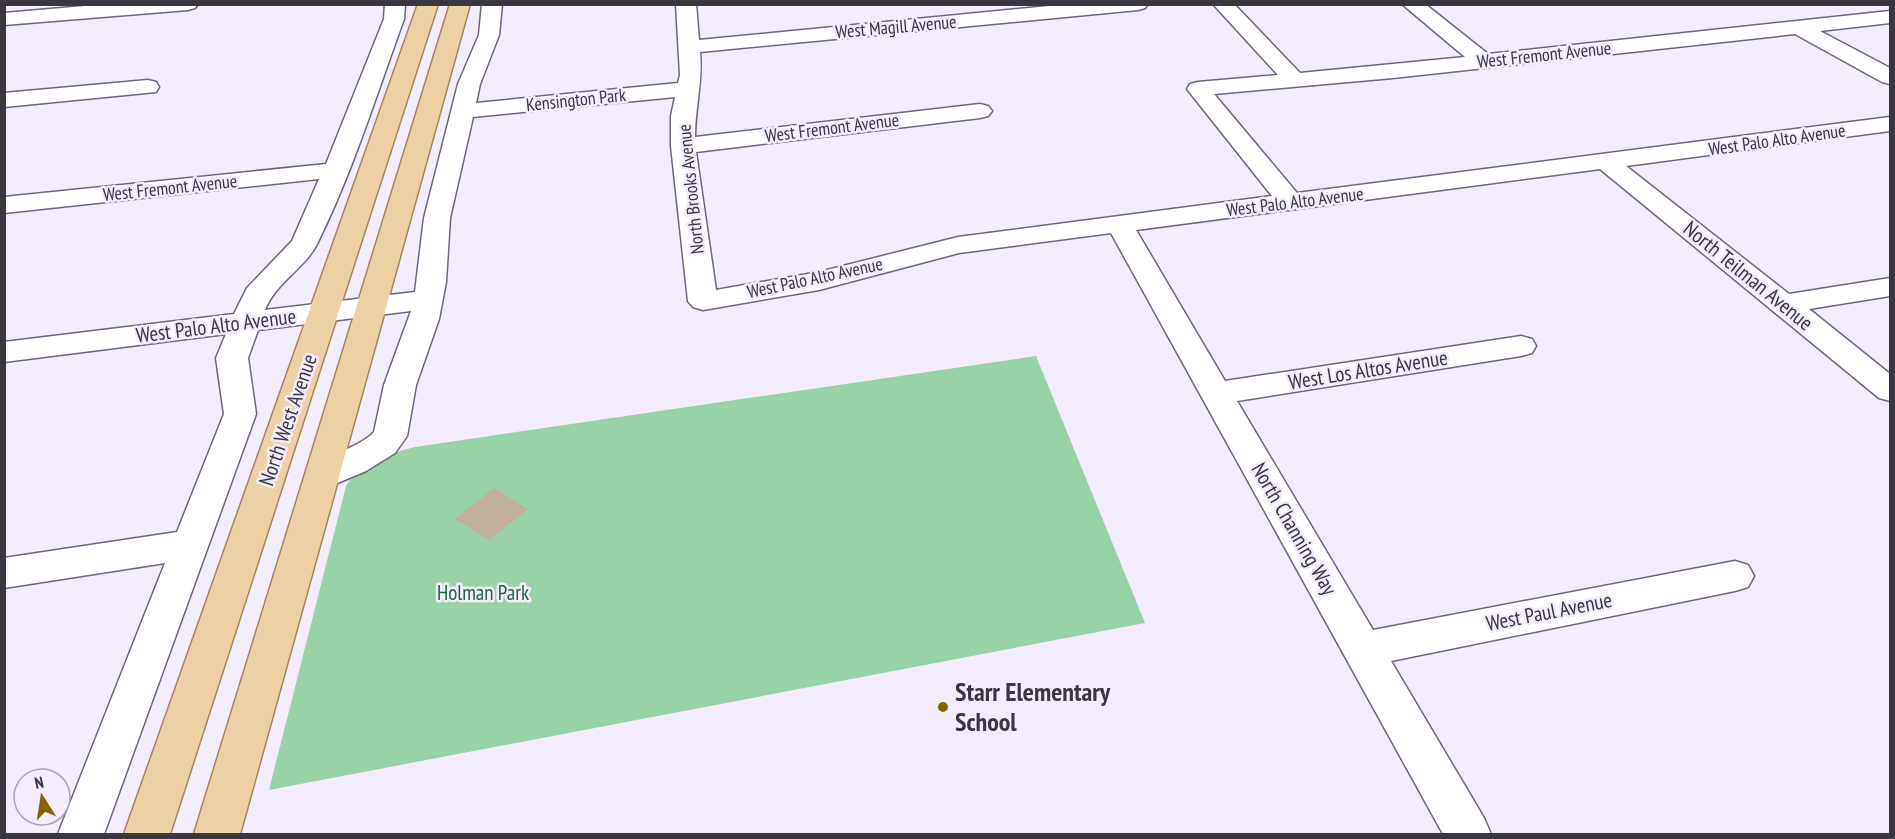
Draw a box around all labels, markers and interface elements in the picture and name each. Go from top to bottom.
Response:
street label: West Magill Avenue [835,10,957,43]
street label: West Fremont Avenue [1476,36,1612,73]
street label: Kensington Park [525,83,627,116]
street label: West Fremont Avenue [764,108,900,147]
street label: West Palo Alto Avenue [1707,119,1847,160]
street label: North Brooks Avenue [672,123,709,255]
street label: West Fremont Avenue [102,169,238,206]
street label: West Palo Alto Avenue [1225,182,1365,221]
street label: North Teilman Avenue [1678,215,1819,336]
street label: West Palo Alto Avenue [745,252,885,303]
street label: West Palo Alto Avenue [134,302,297,349]
street label: West Los Altos Avenue [1286,344,1449,395]
street label: North West Avenue [252,350,323,489]
street label: North Channing Way [1246,458,1343,600]
park label: Holman Park [437,579,529,606]
street label: West Paul Avenue [1484,586,1614,637]
place label: Starr Elementary School [955,675,1111,738]
marker: Starr Elementary School [936,700,950,714]
north arrow [12,767,72,827]
text: N [33,772,45,793]

